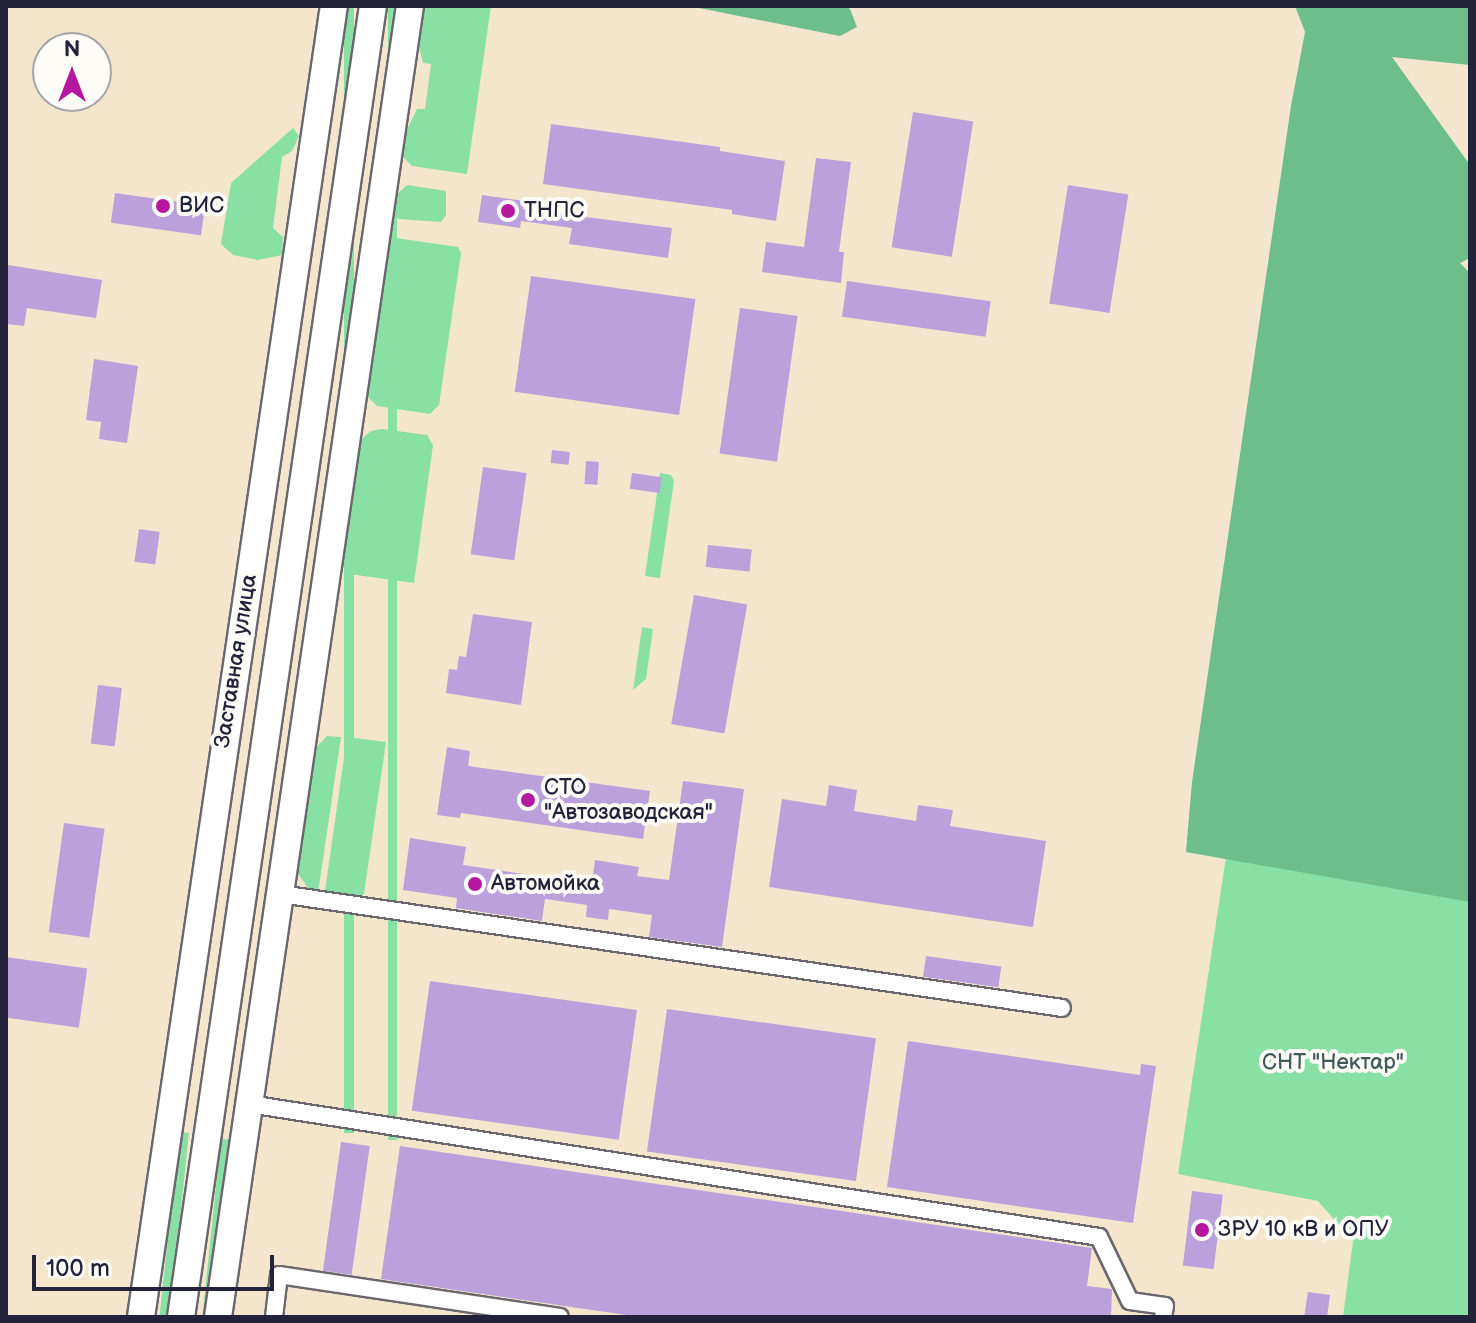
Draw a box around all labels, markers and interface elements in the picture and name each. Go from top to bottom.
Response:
north arrow [32,32,112,112]
text: N [64,36,80,63]
place label: ВИС [179,193,224,219]
marker: ВИС [154,197,172,215]
place label: ТНПС [524,198,584,224]
marker: ТНПС [499,202,517,220]
street label: Заставная улица [209,572,263,750]
place label: СТО "Автозаводская" [544,774,713,826]
marker: СТО "Автозаводская" [519,791,537,809]
place label: Автомойка [491,871,600,897]
marker: Автомойка [466,875,484,893]
park label: СНТ "Нектар" [1262,1050,1404,1076]
place label: ЗРУ 10 кВ и ОПУ [1218,1217,1389,1243]
marker: ЗРУ 10 кВ и ОПУ [1193,1221,1211,1239]
scale bar [36,1239,278,1289]
text: 100 m [46,1254,110,1283]

